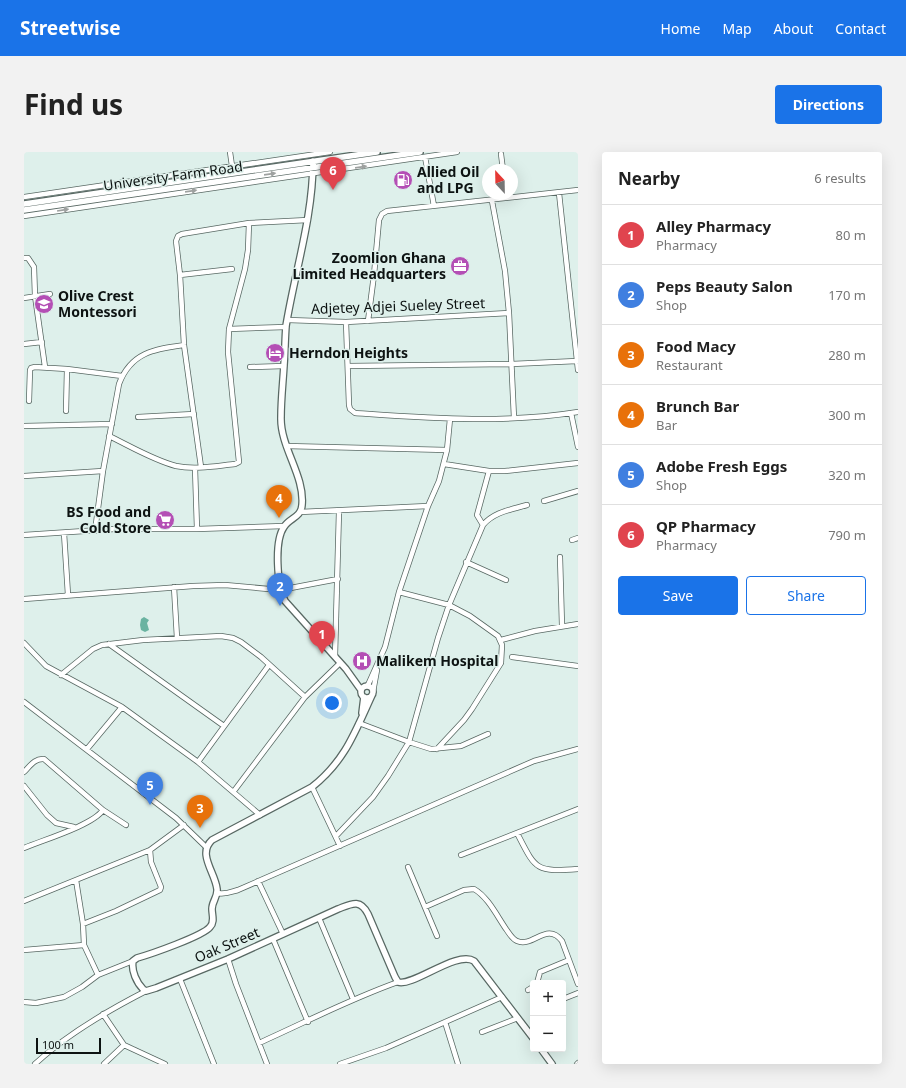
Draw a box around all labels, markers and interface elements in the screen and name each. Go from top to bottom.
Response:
text: Streetwise [20,15,121,41]
text: Home [661,19,700,38]
text: Map [722,19,752,38]
text: About [774,19,813,38]
text: Contact [835,19,886,38]
text: Find us [24,85,123,123]
button: Directions [775,85,882,124]
street label: University Farm Road [102,156,244,195]
pin: 6 [320,157,346,190]
place label: Allied Oil and LPG [417,162,480,197]
one-way arrow [355,164,367,170]
north arrow [482,164,518,200]
text: Nearby [618,167,680,190]
fuel station icon: Allied Oil and LPG [392,169,414,191]
text: 6 results [814,169,866,187]
one-way arrow [264,171,276,177]
one-way arrow [185,188,197,194]
one-way arrow [56,207,69,213]
text: Alley Pharmacy [656,216,771,236]
text: 1 [627,226,635,244]
text: 80 m [836,226,866,244]
text: Pharmacy [656,236,717,254]
place label: Zoomlion Ghana Limited Headquarters [293,248,446,283]
office icon: Zoomlion Ghana Limited Headquarters [449,255,471,277]
text: Peps Beauty Salon [656,276,793,296]
place label: Olive Crest Montessori [58,286,137,321]
text: 2 [627,286,635,304]
text: 170 m [828,286,866,304]
school or university icon: Olive Crest Montessori [33,293,55,315]
street label: Adjetey Adjei Sueley Street [311,293,485,318]
text: Shop [656,296,687,314]
text: Food Macy [656,336,736,356]
hotel icon: Herndon Heights [264,342,286,364]
place label: Herndon Heights [289,343,408,362]
text: 3 [627,346,635,364]
text: 280 m [828,346,866,364]
text: Restaurant [656,356,723,374]
text: Brunch Bar [656,396,739,416]
text: 4 [627,406,635,424]
text: 300 m [828,406,866,424]
text: Bar [656,416,677,434]
text: Adobe Fresh Eggs [656,456,787,476]
text: 5 [627,466,635,484]
text: 320 m [828,466,866,484]
text: Shop [656,476,687,494]
pin: 4 [266,485,292,518]
place label: BS Food and Cold Store [66,502,151,537]
supermarket icon: BS Food and Cold Store [154,509,176,531]
text: QP Pharmacy [656,516,756,536]
text: 6 [627,526,635,544]
text: 790 m [828,526,866,544]
text: Pharmacy [656,536,717,554]
pin: 2 [267,573,293,606]
button: Save [618,576,738,615]
button: Share [746,576,866,615]
pin: 1 [309,621,335,654]
hospital icon: Malikem Hospital [351,650,373,672]
place label: Malikem Hospital [376,651,498,670]
your location [322,693,342,713]
pin: 5 [137,772,163,805]
pin: 3 [187,795,213,828]
street label: Oak Street [191,922,262,967]
map controls [530,980,566,1052]
button: + [530,980,566,1016]
button: − [530,1016,566,1052]
scale bar [36,1036,101,1055]
text: 100 m [42,1037,74,1052]

